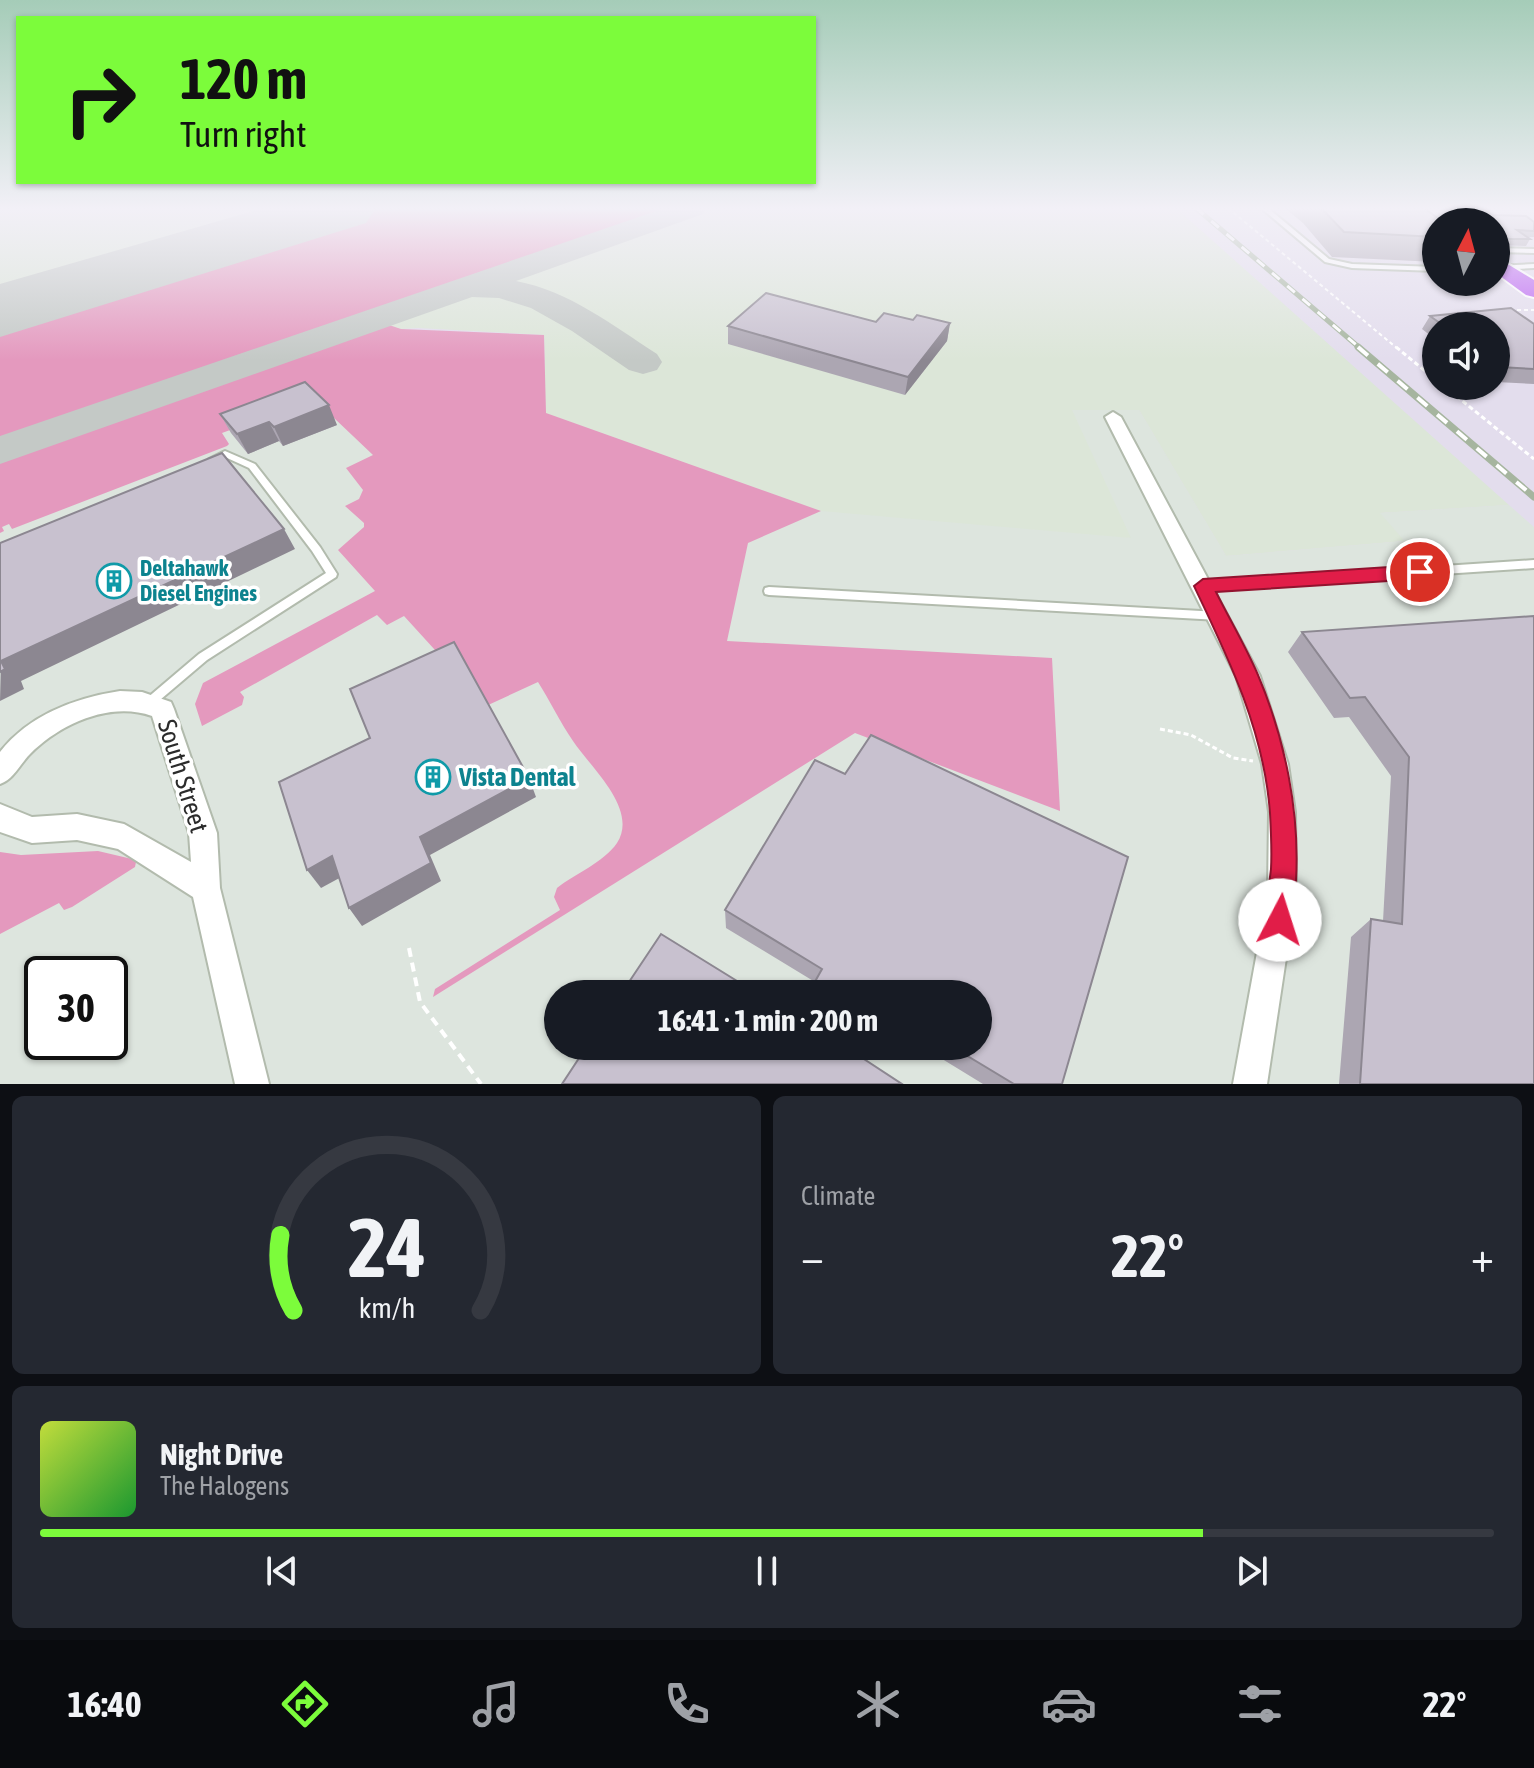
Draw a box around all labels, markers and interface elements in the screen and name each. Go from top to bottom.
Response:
text: 120 m [180,47,307,111]
icon: right [48,48,152,152]
text: Turn right [180,113,307,155]
north arrow [1422,208,1510,296]
map controls [1422,208,1510,400]
button: sound [1422,312,1510,400]
pin [1386,538,1454,606]
icon: arrive [1398,550,1442,594]
place label: Deltahawk Diesel Engines [140,555,257,606]
building icon: Deltahawk Diesel Engines [95,562,133,600]
street label: South Street [152,716,214,836]
building icon: Vista Dental [414,758,452,796]
place label: Vista Dental [458,762,577,792]
position arrow [1238,878,1322,962]
speed limit sign: 30 [24,956,128,1060]
text: 16:41 · 1 min · 200 m [658,1003,878,1037]
text: Climate [801,1181,875,1211]
text: 24 [347,1199,426,1295]
text: 22° [1111,1221,1184,1290]
text: − [801,1231,824,1281]
text: + [1471,1231,1494,1281]
text: km/h [358,1291,415,1324]
text: Night Drive [160,1437,283,1471]
text: The Halogens [160,1471,289,1501]
icon: previous [260,1549,304,1593]
icon: pause [745,1549,789,1593]
icon: next [1230,1549,1274,1593]
icon: directions [277,1676,333,1732]
icon: music [468,1676,524,1732]
icon: phone [659,1676,715,1732]
icon: climate [850,1676,906,1732]
icon: car [1041,1676,1097,1732]
icon: filters [1232,1676,1288,1732]
text: 16:40 [68,1683,142,1725]
text: 22° [1423,1683,1466,1725]

